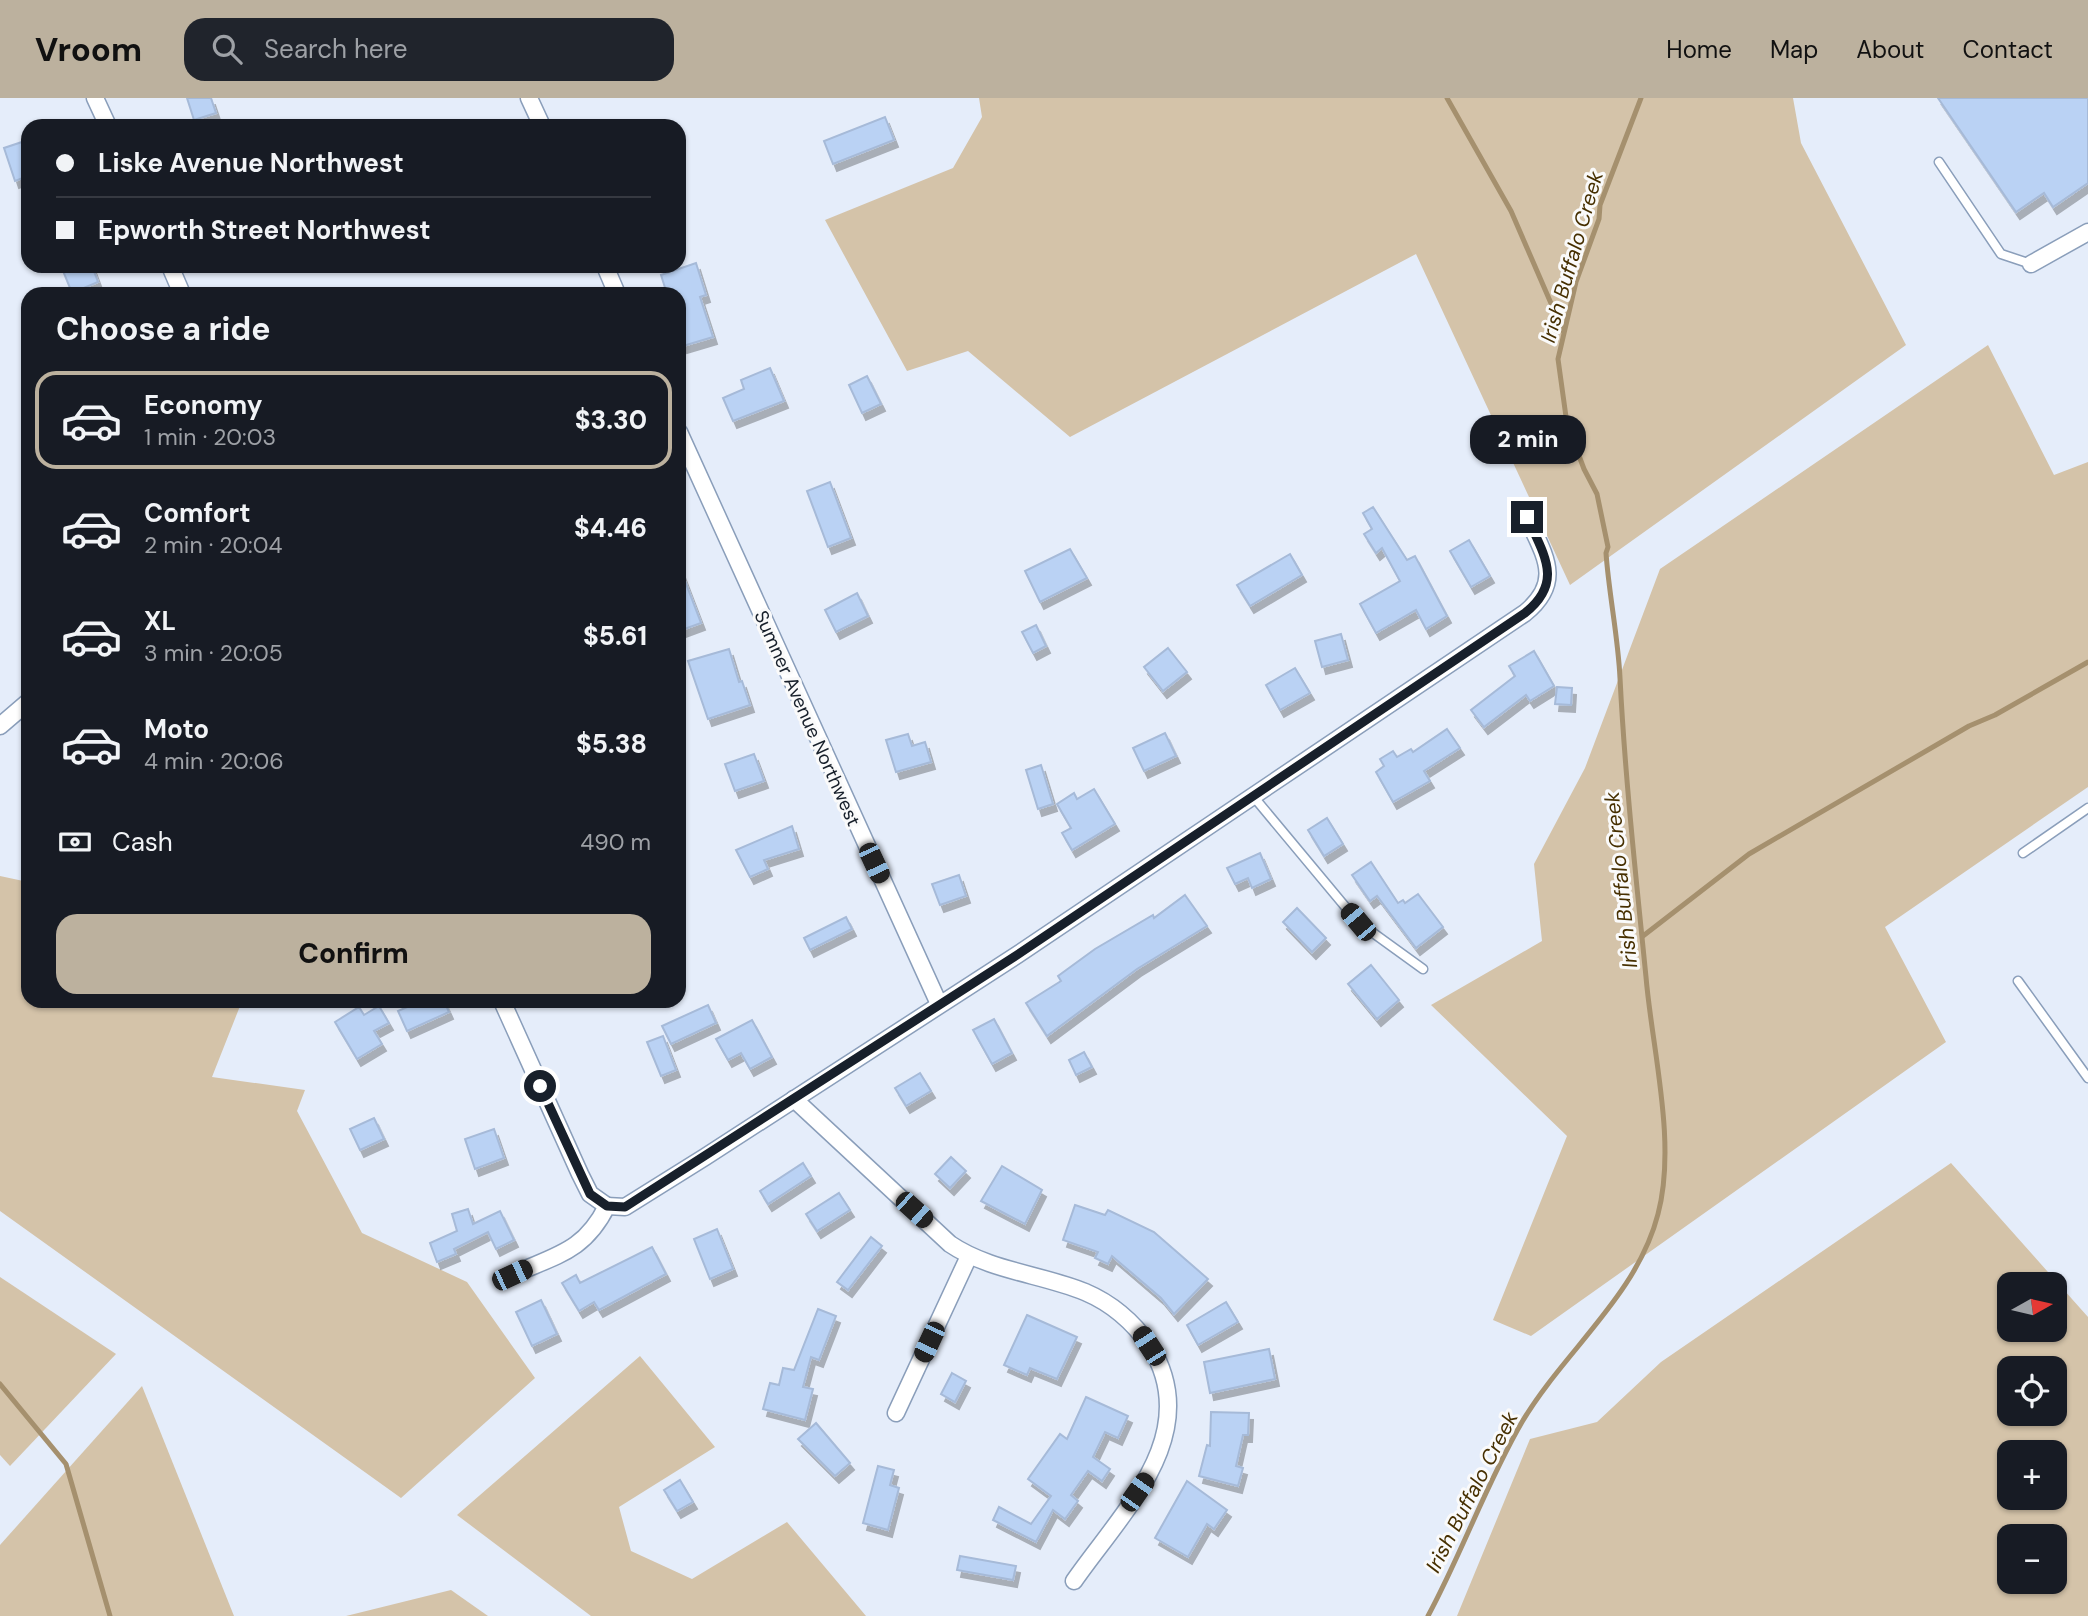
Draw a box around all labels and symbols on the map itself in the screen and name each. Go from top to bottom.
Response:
water label: Irish Buffalo Creek [1534,168,1610,346]
callout: 2 min [1469,416,1585,464]
route end [1511,501,1543,533]
street label: Sumner Avenue Northwest [749,606,866,830]
water label: Irish Buffalo Creek [1598,790,1644,970]
car [856,840,893,886]
car [1337,899,1380,945]
route start [524,1070,556,1102]
car [892,1188,937,1232]
car [489,1257,536,1293]
north arrow [1997,1272,2067,1342]
car [911,1319,948,1365]
car [1129,1323,1170,1369]
water label: Irish Buffalo Creek [1419,1406,1525,1577]
car [1117,1469,1158,1515]

